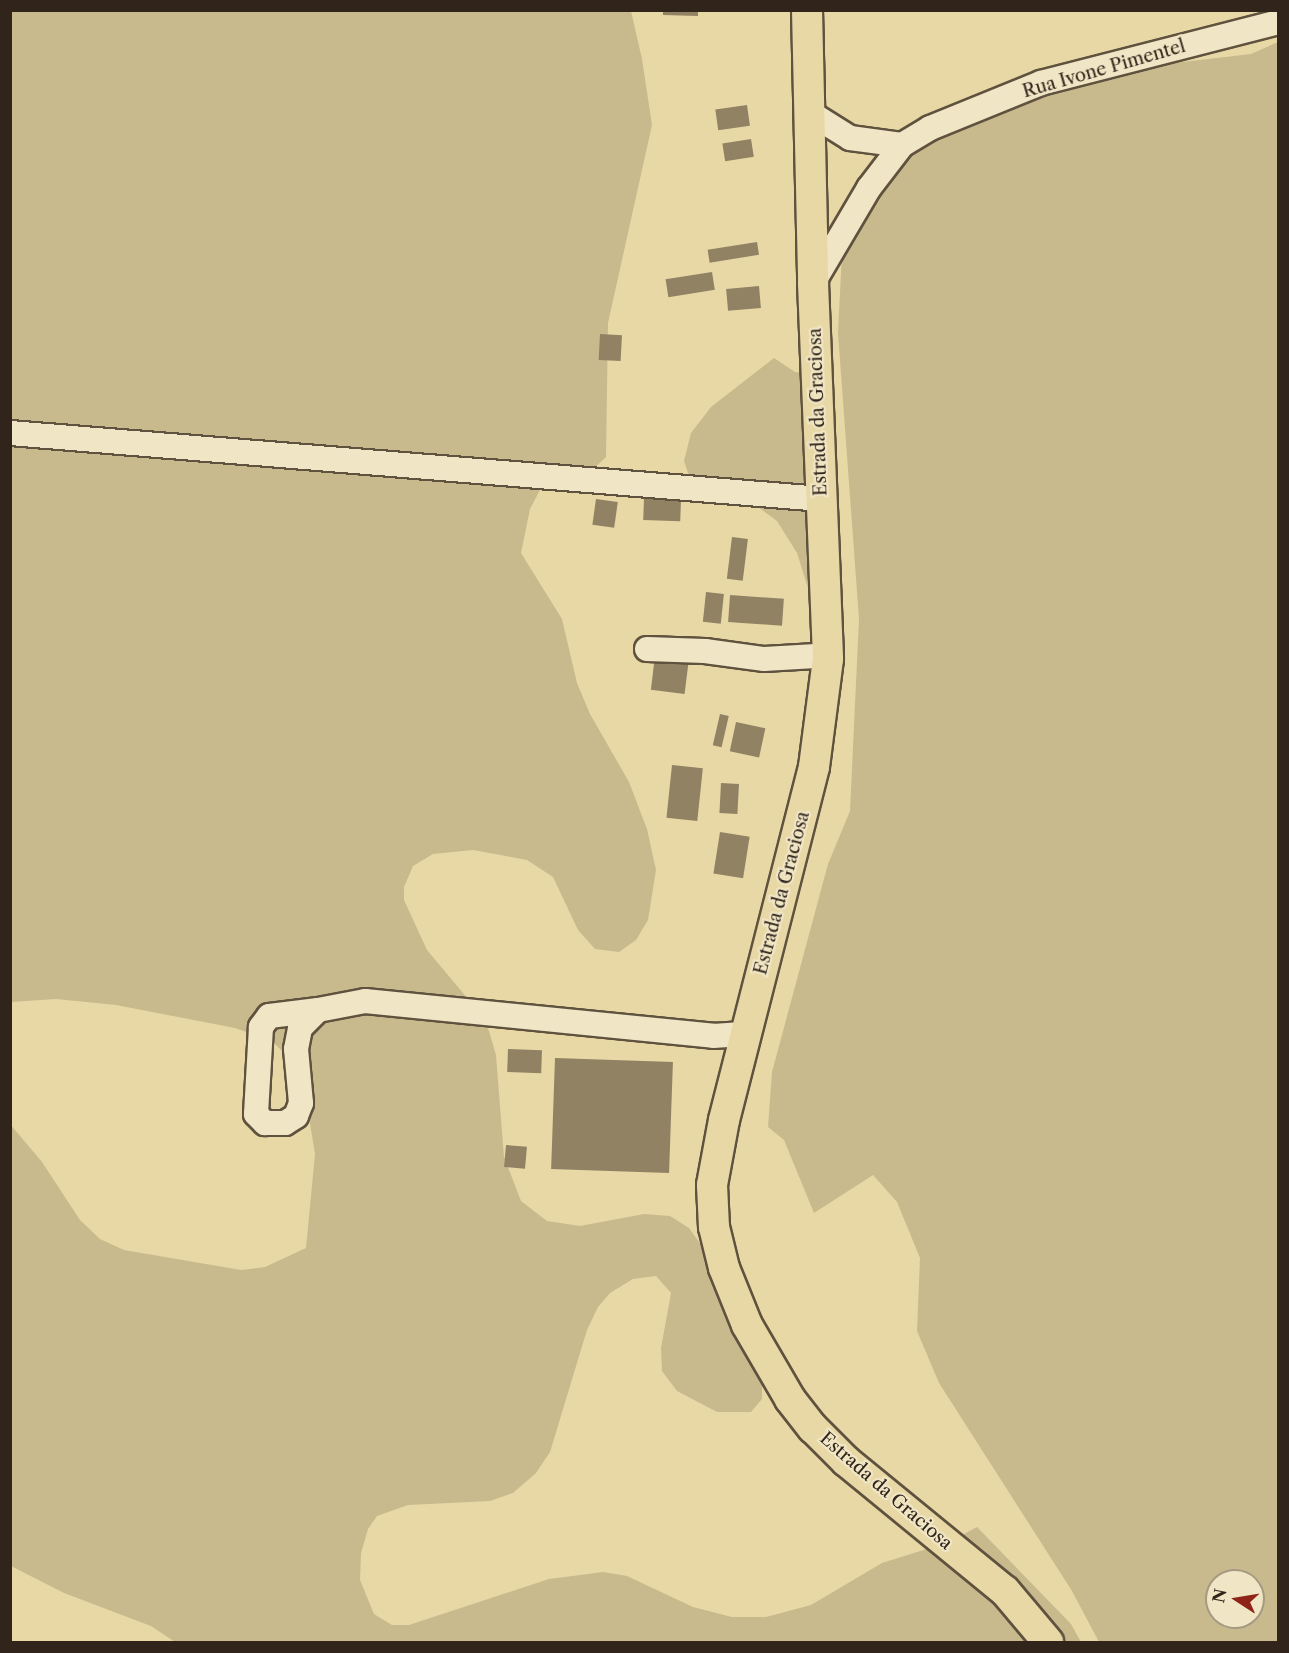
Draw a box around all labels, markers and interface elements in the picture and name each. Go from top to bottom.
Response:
street label: Rua Ivone Pimentel [1020,35,1188,103]
street label: Estrada da Graciosa [804,327,832,497]
street label: Estrada da Graciosa [750,809,814,977]
street label: Estrada da Graciosa [815,1427,957,1555]
north arrow [1205,1569,1265,1629]
text: N [1208,1587,1231,1605]

